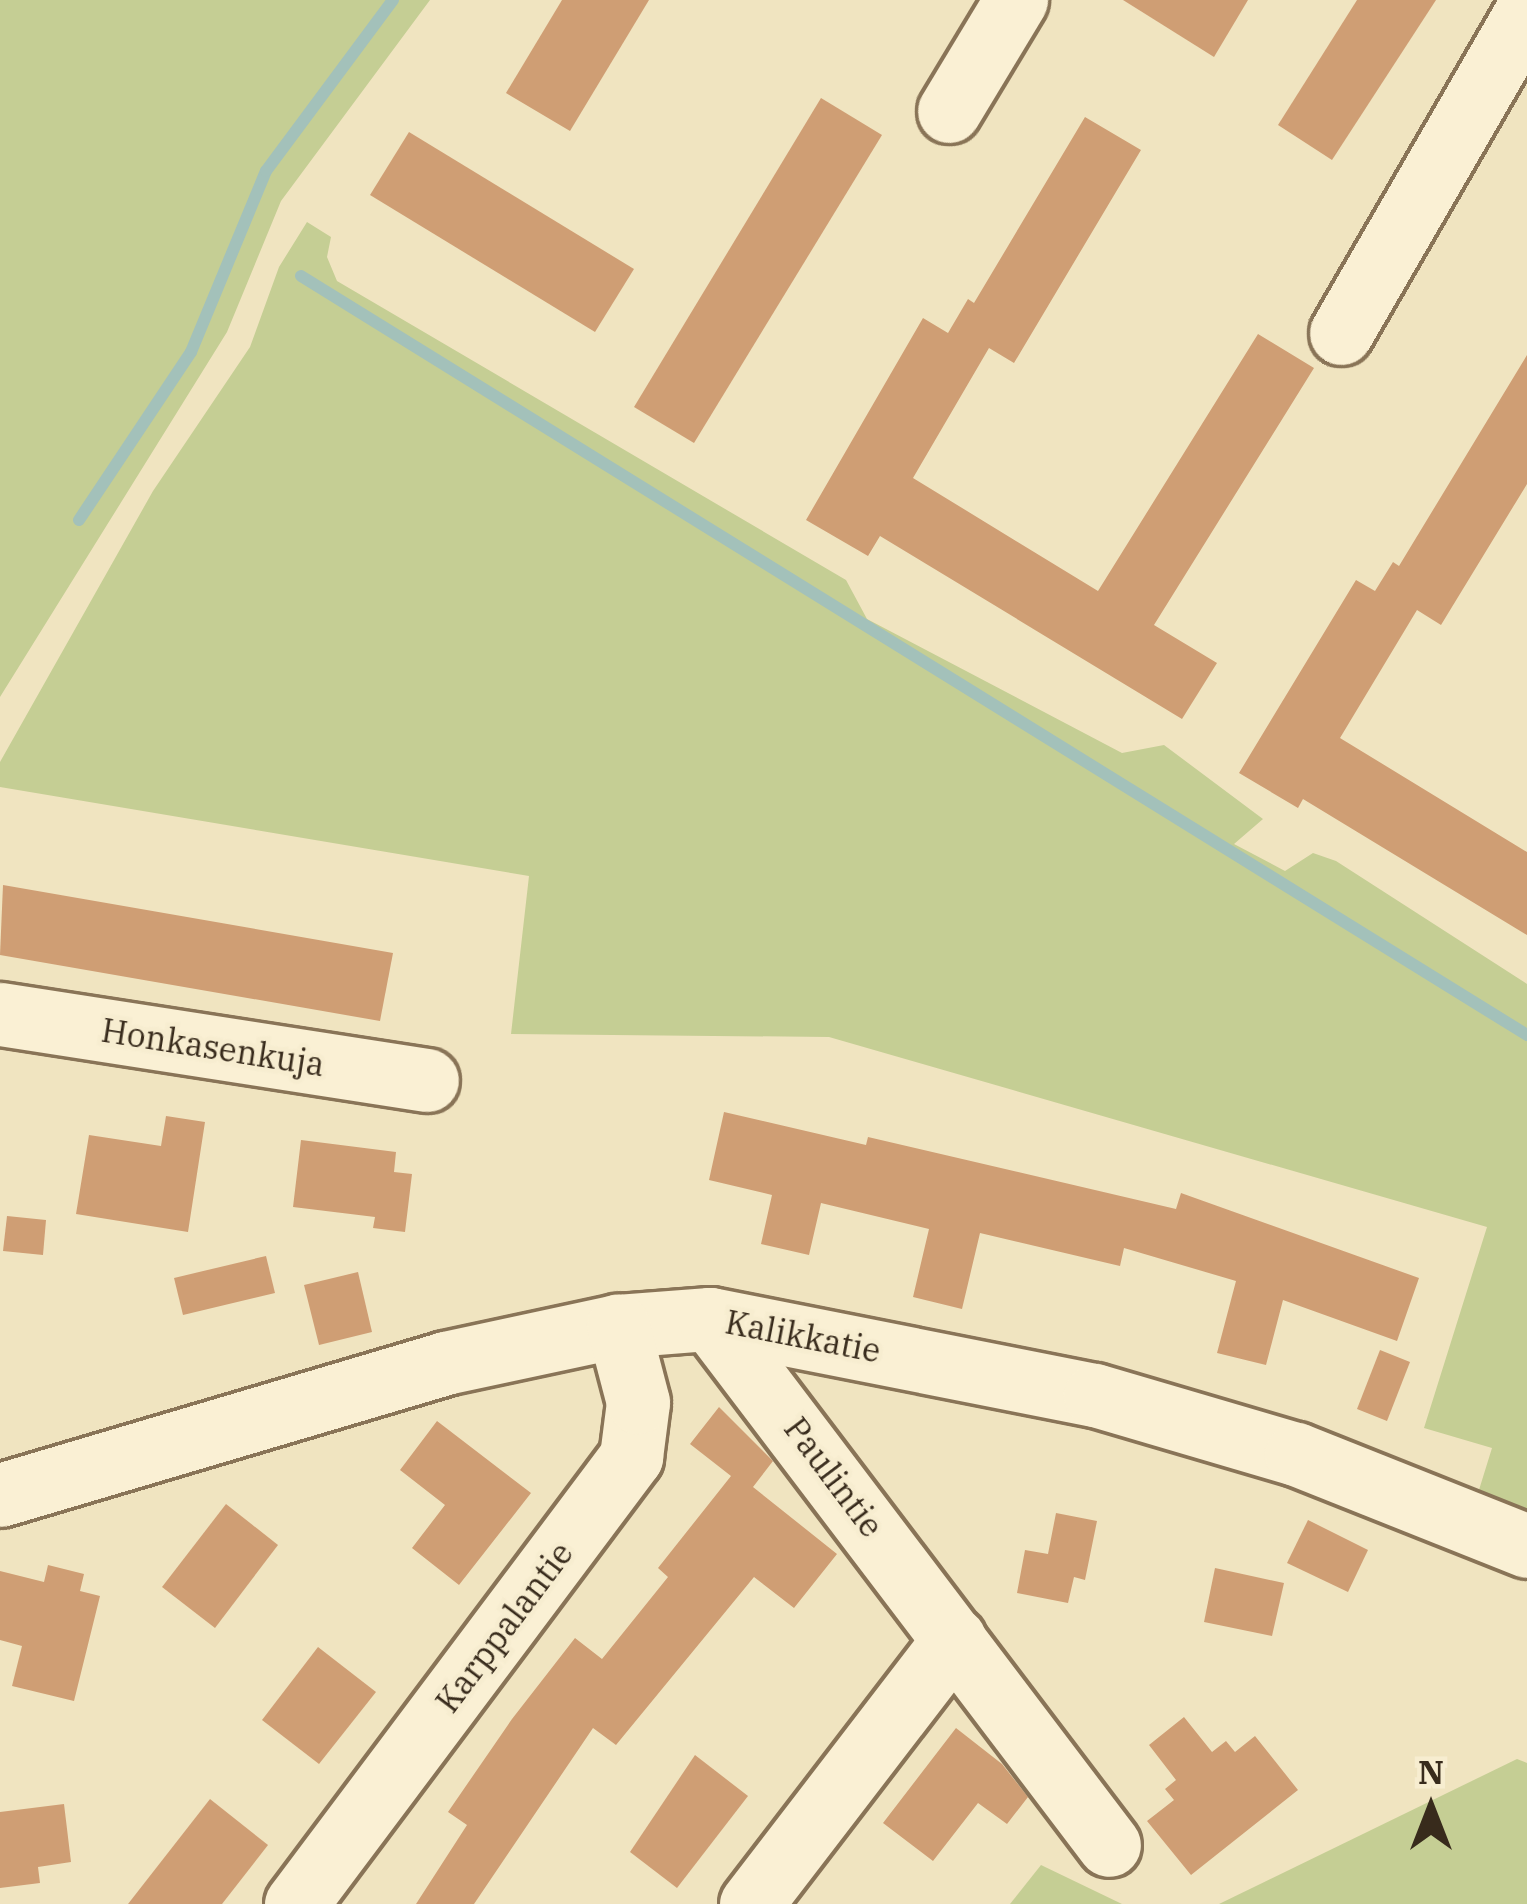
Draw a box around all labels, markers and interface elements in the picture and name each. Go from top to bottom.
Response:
street label: Honkasenkuja [99,1010,327,1084]
street label: Kalikkatie [722,1302,884,1370]
street label: Paulintie [776,1409,892,1545]
street label: Karppalantie [427,1534,581,1720]
north arrow [1371,1748,1491,1868]
text: N [1418,1750,1444,1793]

